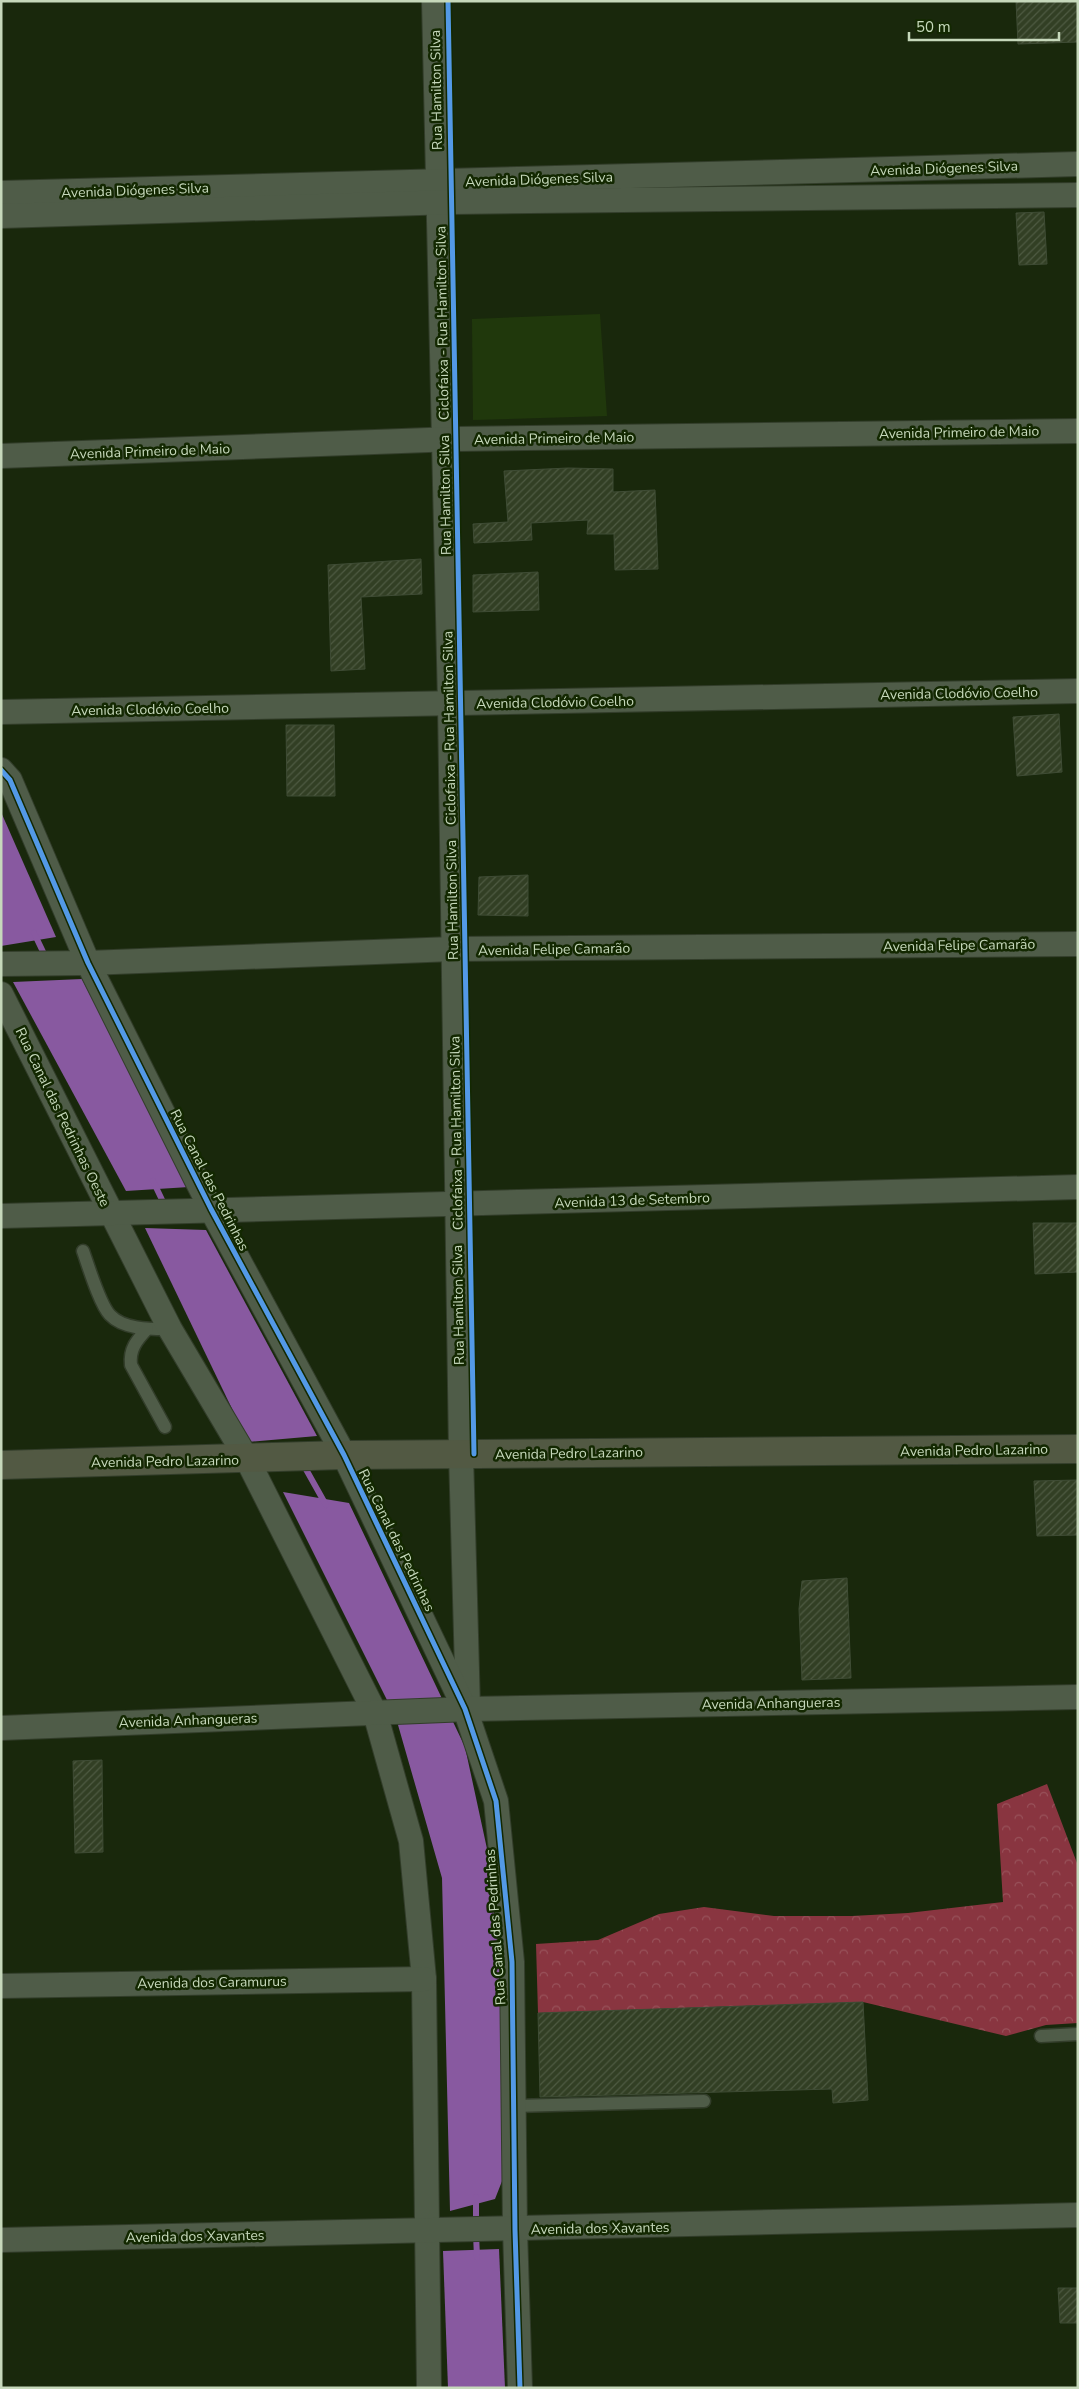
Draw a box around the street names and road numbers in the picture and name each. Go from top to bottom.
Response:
street label: Rua Hamilton Silva [426,30,447,150]
street label: Avenida Diógenes Silva [870,156,1018,181]
street label: Avenida Diógenes Silva [465,167,613,192]
street label: Avenida Diógenes Silva [61,178,209,203]
street label: Ciclofaixa - Rua Hamilton Silva [431,226,454,420]
street label: Avenida Primeiro de Maio [879,422,1040,443]
street label: Avenida Primeiro de Maio [474,428,635,449]
street label: Rua Hamilton Silva [435,435,456,555]
street label: Avenida Primeiro de Maio [70,439,231,464]
street label: Ciclofaixa - Rua Hamilton Silva [438,631,461,825]
street label: Avenida Clodóvio Coelho [880,683,1038,704]
street label: Avenida Clodóvio Coelho [476,692,634,713]
street label: Avenida Clodóvio Coelho [71,699,229,720]
street label: Rua Hamilton Silva [442,840,463,960]
street label: Avenida Felipe Camarão [883,935,1036,956]
street label: Avenida Felipe Camarão [478,939,631,960]
street label: Rua Canal das Pedrinhas Oeste [11,1024,114,1210]
street label: Ciclofaixa - Rua Hamilton Silva [445,1036,468,1230]
street label: Rua Canal das Pedrinhas [166,1106,254,1254]
street label: Avenida 13 de Setembro [554,1188,710,1213]
street label: Rua Hamilton Silva [448,1245,469,1365]
street label: Avenida Pedro Lazarino [900,1440,1048,1461]
street label: Avenida Pedro Lazarino [495,1443,643,1464]
street label: Avenida Pedro Lazarino [91,1451,239,1472]
street label: Rua Canal das Pedrinhas [354,1466,439,1615]
street label: Avenida Anhangueras [701,1693,841,1714]
street label: Avenida Anhangueras [118,1709,258,1732]
street label: Rua Canal das Pedrinhas [481,1848,510,2006]
street label: Avenida dos Caramurus [137,1972,287,1993]
street label: Avenida dos Xavantes [530,2218,670,2239]
street label: Avenida dos Xavantes [125,2226,265,2247]

